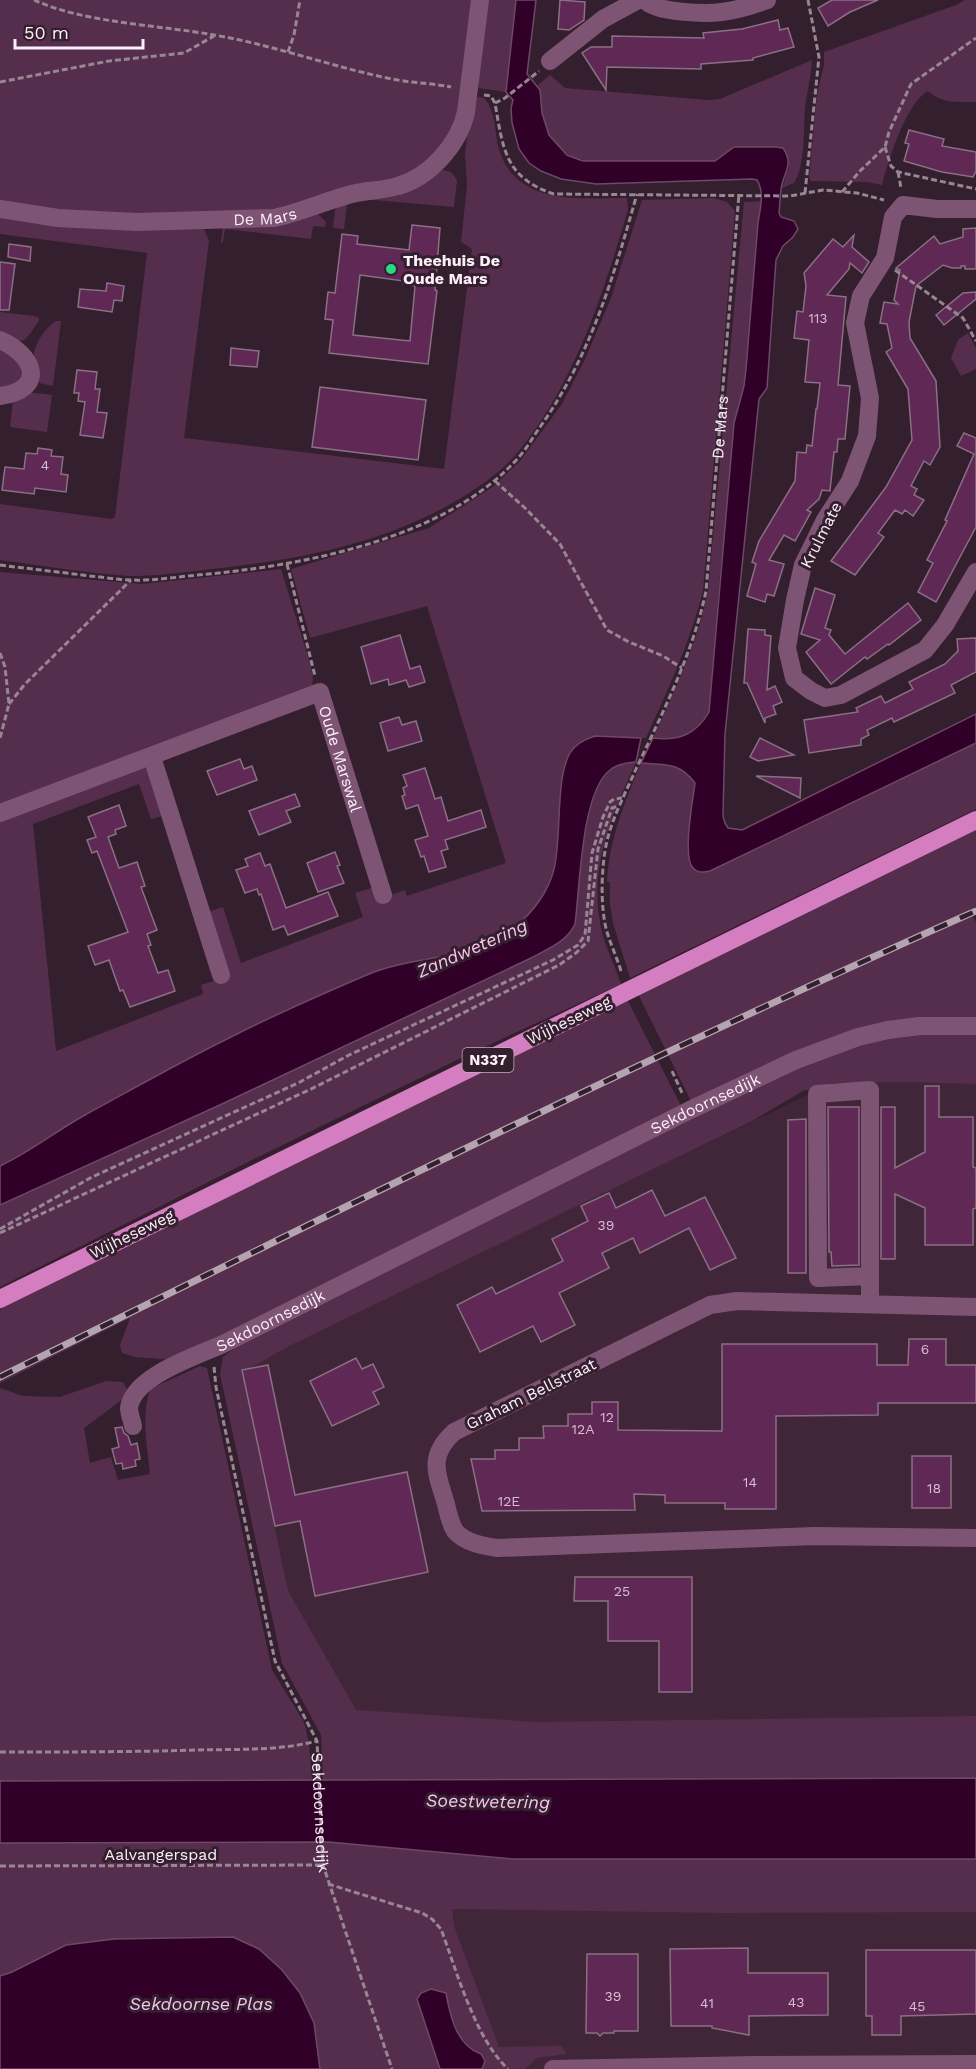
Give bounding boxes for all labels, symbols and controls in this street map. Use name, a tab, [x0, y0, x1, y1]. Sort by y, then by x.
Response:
scale bar	[15, 12, 142, 50]
text: 50 m	[24, 22, 69, 43]
street label: De Mars	[233, 203, 299, 229]
place label: Theehuis De Oude Mars	[403, 251, 500, 288]
marker: Theehuis De Oude Mars	[384, 262, 398, 276]
house number: 113	[808, 310, 828, 326]
street label: De Mars	[708, 395, 732, 460]
house number: 4	[41, 457, 49, 473]
street label: Krulmate	[796, 499, 846, 571]
street label: Oude Marswal	[315, 703, 366, 814]
water label: Zandwetering	[413, 914, 530, 982]
street label: Wijheseweg	[524, 991, 615, 1049]
road number: N337	[462, 1048, 514, 1072]
street label: Sekdoornsedijk	[647, 1069, 763, 1138]
street label: Wijheseweg	[87, 1205, 178, 1263]
house number: 39	[598, 1217, 614, 1233]
street label: Sekdoornsedijk	[213, 1285, 328, 1355]
house number: 6	[921, 1341, 929, 1357]
street label: Graham Bellstraat	[463, 1354, 599, 1434]
house number: 12	[600, 1409, 614, 1425]
house number: 12A	[572, 1421, 594, 1437]
house number: 14	[743, 1474, 757, 1490]
house number: 18	[927, 1480, 941, 1496]
house number: 12E	[498, 1493, 520, 1509]
house number: 25	[614, 1583, 630, 1599]
street label: Sekdoornsedijk	[308, 1752, 334, 1874]
water label: Soestwetering	[426, 1789, 550, 1813]
street label: Aalvangerspad	[105, 1845, 217, 1864]
house number: 39	[605, 1988, 621, 2004]
water label: Sekdoornse Plas	[129, 1993, 273, 2014]
house number: 43	[788, 1994, 804, 2010]
house number: 41	[700, 1995, 714, 2011]
house number: 45	[909, 1998, 925, 2014]

